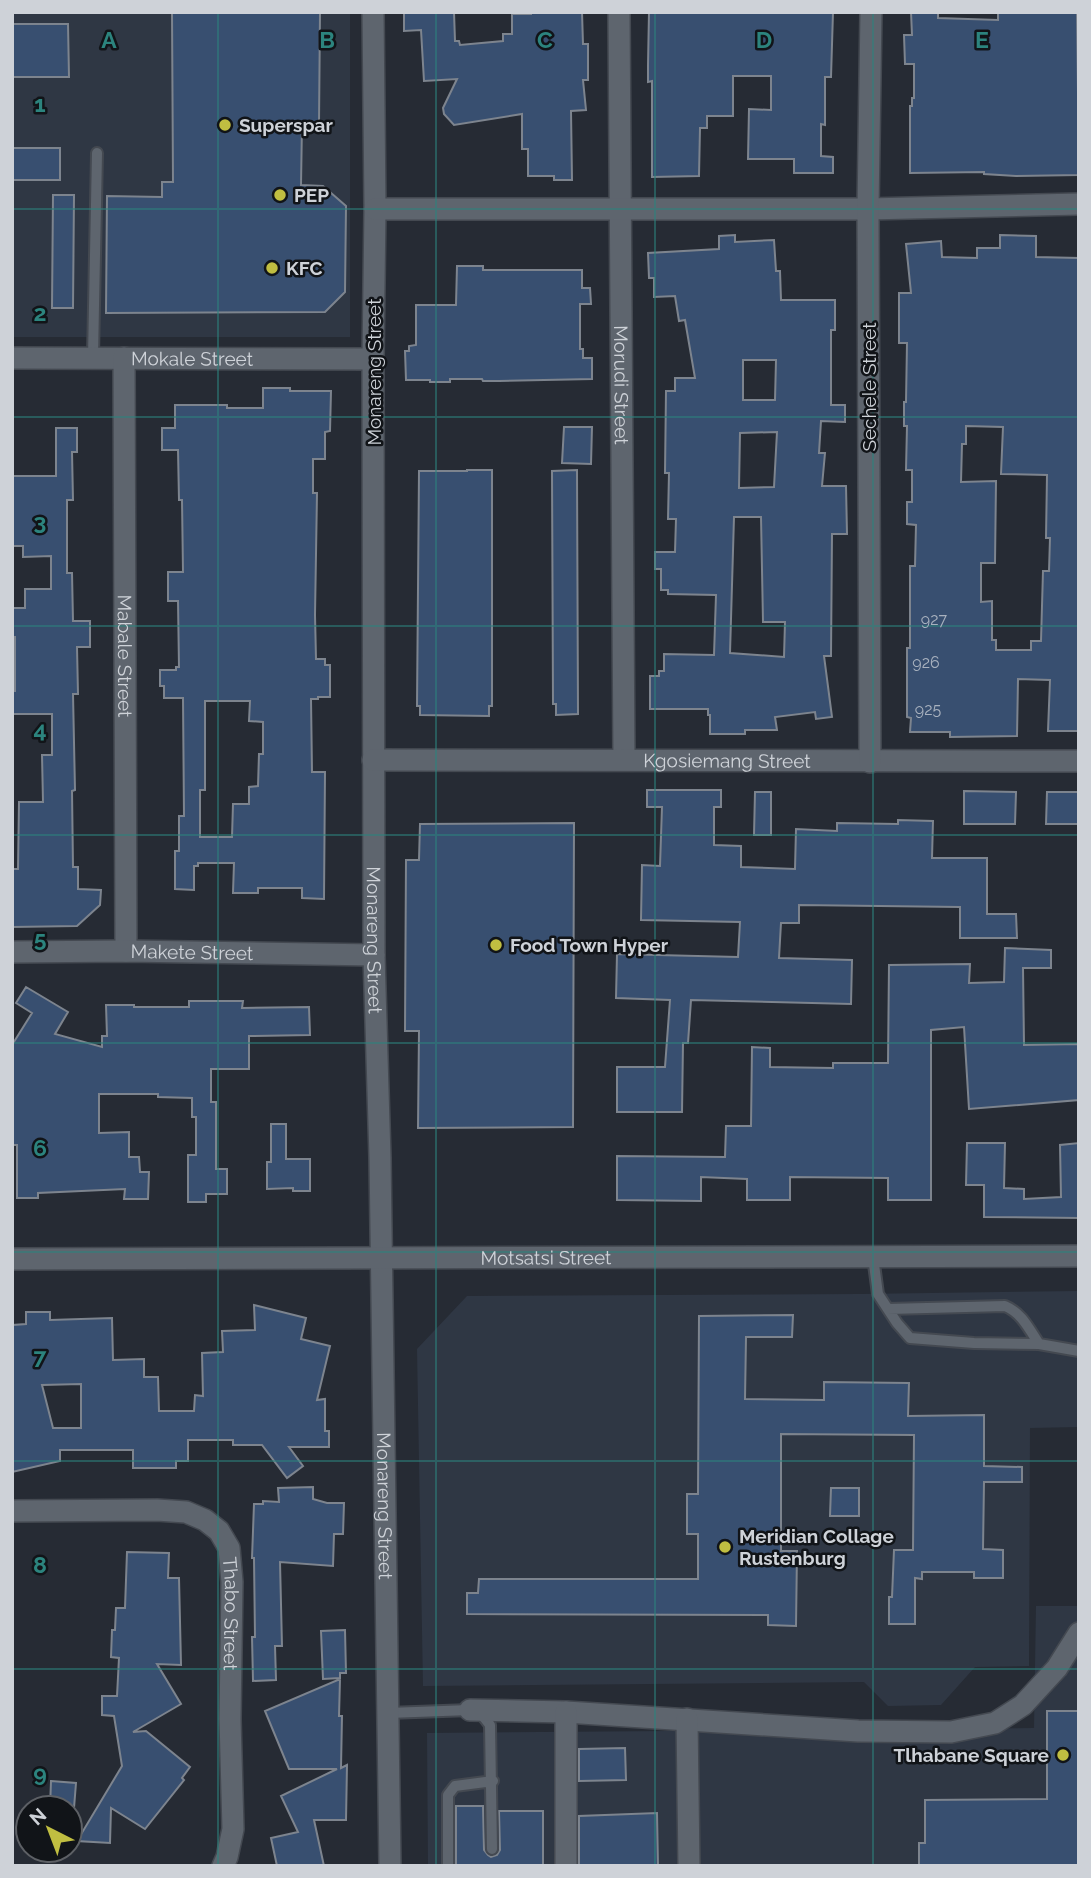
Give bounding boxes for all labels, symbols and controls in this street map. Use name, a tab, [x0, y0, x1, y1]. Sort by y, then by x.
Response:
text: A	[101, 26, 117, 53]
text: B	[319, 26, 335, 53]
text: C	[537, 26, 553, 53]
text: D	[756, 26, 772, 53]
text: E	[975, 26, 989, 53]
text: 1	[34, 90, 46, 117]
place label: Superspar	[239, 114, 333, 136]
marker: Superspar	[217, 117, 233, 133]
place label: PEP	[294, 184, 329, 206]
marker: PEP	[272, 187, 288, 203]
place label: KFC	[286, 257, 322, 279]
marker: KFC	[264, 260, 280, 276]
street label: Monareng Street	[363, 298, 385, 446]
text: 2	[34, 299, 46, 326]
street label: Sechele Street	[858, 322, 880, 452]
street label: Morudi Street	[610, 325, 633, 445]
street label: Mokale Street	[131, 347, 254, 370]
text: 3	[34, 508, 46, 535]
street label: Mabale Street	[114, 594, 136, 718]
house number: 927	[921, 610, 948, 629]
house number: 926	[912, 653, 940, 672]
house number: 925	[915, 700, 941, 719]
text: 4	[33, 716, 47, 743]
street label: Kgosiemang Street	[643, 749, 811, 772]
street label: Monareng Street	[363, 866, 387, 1015]
text: 5	[34, 925, 47, 952]
place label: Food Town Hyper	[510, 934, 669, 956]
marker: Food Town Hyper	[488, 937, 504, 953]
street label: Makete Street	[131, 940, 254, 964]
text: 6	[33, 1134, 47, 1161]
street label: Motsatsi Street	[481, 1246, 612, 1269]
text: 7	[34, 1342, 47, 1369]
street label: Monareng Street	[373, 1432, 397, 1580]
place label: Meridian Collage Rustenburg	[739, 1525, 894, 1569]
marker: Meridian Collage Rustenburg	[717, 1539, 733, 1555]
text: 8	[33, 1551, 47, 1578]
street label: Thabo Street	[219, 1556, 243, 1671]
place label: Tlhabane Square	[894, 1744, 1049, 1766]
marker: Tlhabane Square	[1055, 1747, 1071, 1763]
text: 9	[33, 1760, 47, 1787]
north arrow	[14, 1794, 84, 1864]
text: N	[25, 1803, 50, 1829]

